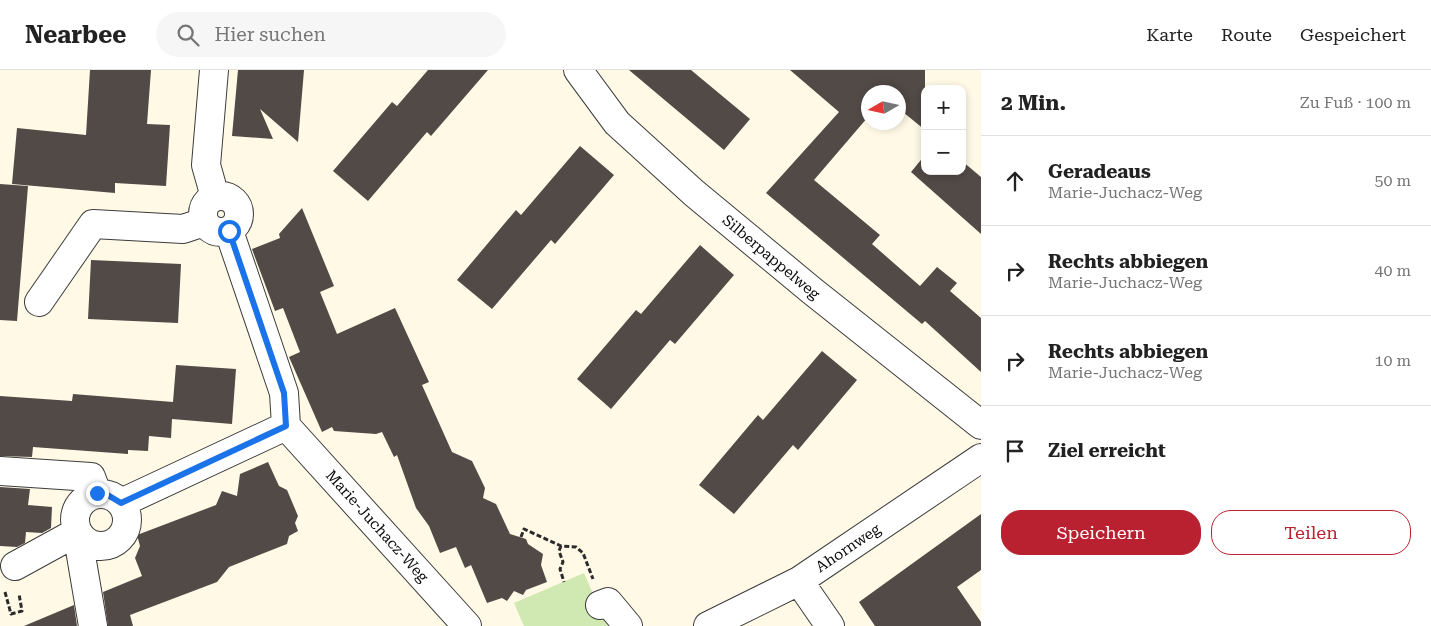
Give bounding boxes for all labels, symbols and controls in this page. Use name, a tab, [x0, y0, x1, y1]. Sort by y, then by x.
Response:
search box	[156, 12, 506, 57]
text: Nearbee	[25, 21, 126, 49]
icon: search	[174, 21, 202, 49]
text: Hier suchen	[214, 23, 326, 46]
text: Karte	[1146, 24, 1193, 45]
text: Route	[1221, 24, 1272, 45]
text: Gespeichert	[1300, 24, 1406, 45]
north arrow	[861, 85, 906, 130]
map controls	[921, 85, 966, 175]
button: +	[921, 85, 966, 130]
text: 2 Min.	[1001, 91, 1066, 115]
text: Zu Fuß · 100 m	[1300, 93, 1411, 112]
button: −	[921, 130, 966, 175]
text: Geradeaus	[1048, 160, 1151, 183]
icon: ahead	[1001, 167, 1029, 195]
text: 50 m	[1374, 171, 1411, 190]
text: Marie-Juchacz-Weg	[1048, 183, 1202, 202]
street label: Silberpappelweg	[719, 211, 824, 303]
route start	[218, 220, 241, 243]
text: Rechts abbiegen	[1048, 250, 1208, 273]
icon: right	[1001, 257, 1029, 285]
text: 40 m	[1374, 261, 1411, 280]
text: Marie-Juchacz-Weg	[1048, 273, 1202, 292]
text: Rechts abbiegen	[1048, 340, 1208, 363]
icon: right	[1001, 347, 1029, 375]
text: 10 m	[1374, 351, 1411, 370]
text: Marie-Juchacz-Weg	[1048, 363, 1202, 382]
icon: arrive	[1001, 437, 1029, 465]
text: Ziel erreicht	[1048, 439, 1166, 462]
street label: Marie-Juchacz-Weg	[322, 466, 432, 586]
route end	[86, 482, 109, 505]
button: Speichern	[1001, 510, 1201, 555]
button: Teilen	[1211, 510, 1411, 555]
street label: Ahornweg	[812, 520, 884, 576]

